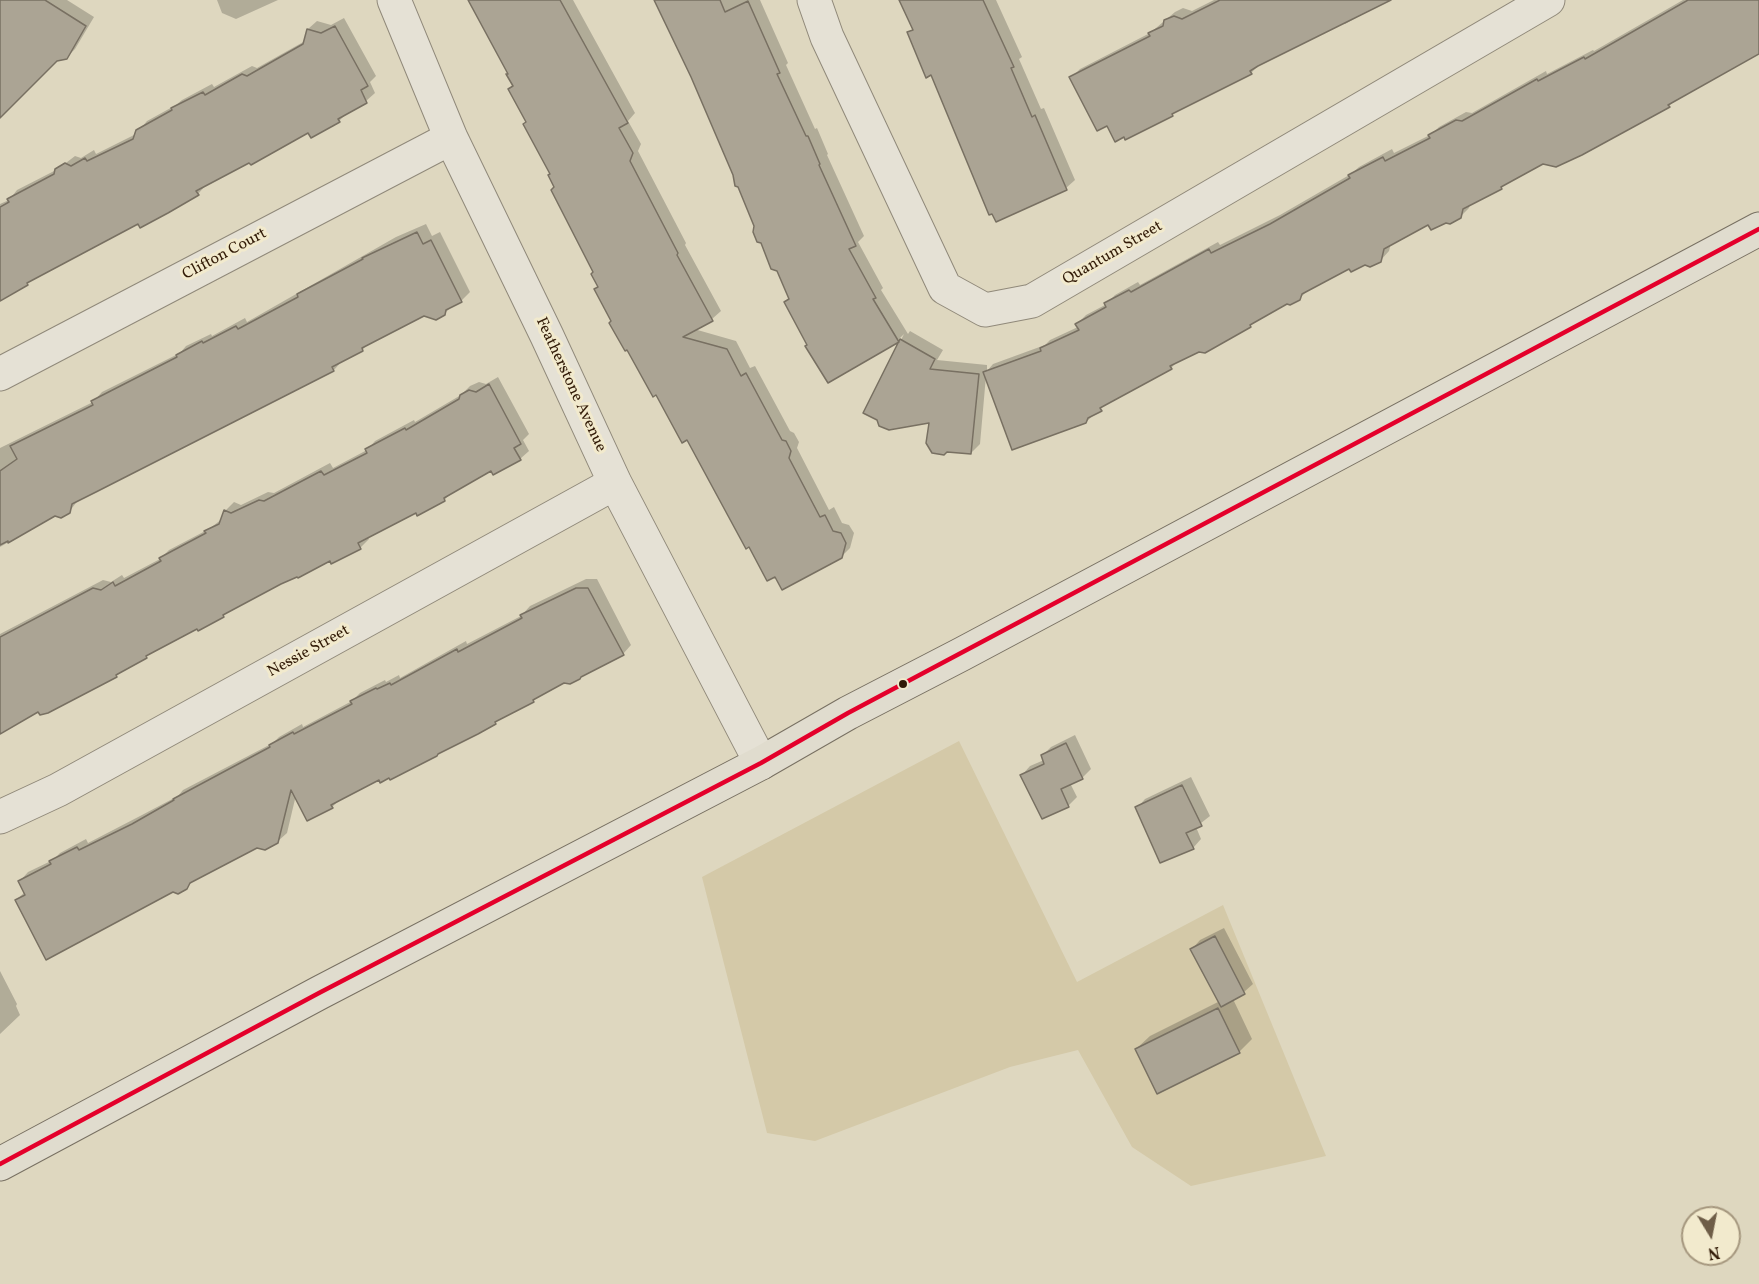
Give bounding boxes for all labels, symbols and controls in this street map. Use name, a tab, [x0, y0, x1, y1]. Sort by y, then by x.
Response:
street label: Quantum Street	[1060, 218, 1166, 290]
street label: Clifton Court	[180, 225, 270, 285]
street label: Featherstone Avenue	[530, 315, 610, 455]
street label: Nessie Street	[265, 622, 353, 682]
unlabelled marker	[897, 678, 909, 690]
north arrow	[1681, 1206, 1741, 1266]
text: N	[1706, 1240, 1721, 1264]

